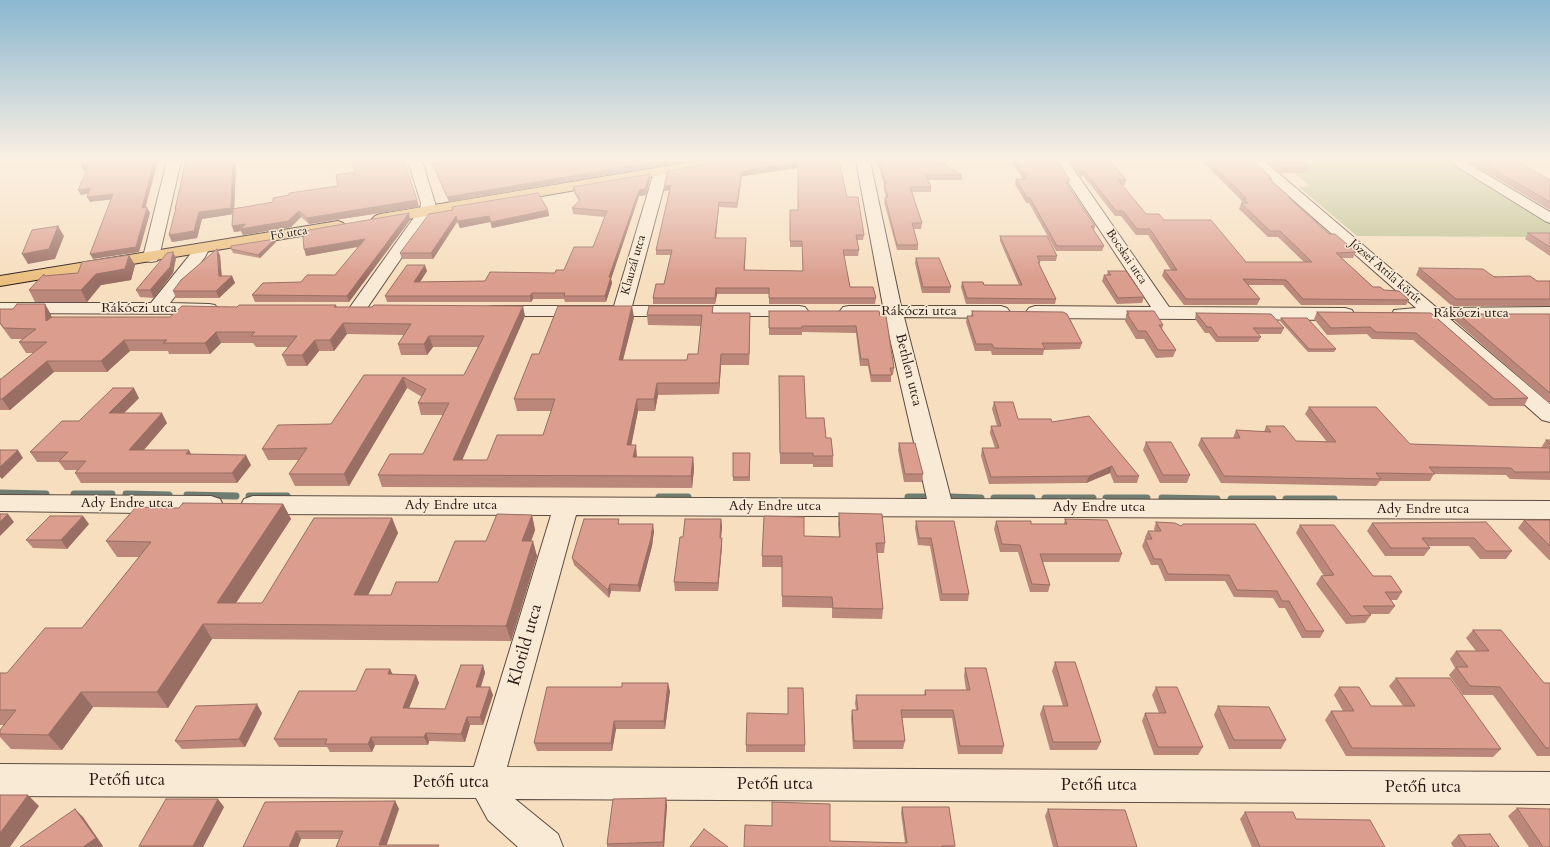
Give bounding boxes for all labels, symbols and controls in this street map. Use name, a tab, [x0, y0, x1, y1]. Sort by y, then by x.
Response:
street label: Fő utca	[269, 224, 309, 244]
street label: Bocskai utca	[1102, 227, 1150, 287]
street label: Klauzál utca	[619, 233, 649, 297]
street label: József Attila körút	[1346, 237, 1424, 307]
street label: Rákóczi utca	[101, 301, 177, 317]
street label: Rákóczi utca	[881, 304, 957, 320]
street label: Rákóczi utca	[1433, 306, 1509, 322]
street label: Bethlen utca	[891, 332, 925, 408]
street label: Ady Endre utca	[81, 496, 173, 512]
street label: Ady Endre utca	[405, 498, 497, 514]
street label: Ady Endre utca	[729, 499, 821, 515]
street label: Ady Endre utca	[1053, 500, 1145, 516]
street label: Ady Endre utca	[1377, 502, 1469, 518]
street label: Klotild utca	[505, 602, 547, 688]
street label: Petőfi utca	[89, 771, 165, 791]
street label: Petőfi utca	[413, 773, 489, 793]
street label: Petőfi utca	[737, 775, 813, 795]
street label: Petőfi utca	[1061, 776, 1137, 796]
street label: Petőfi utca	[1385, 778, 1461, 798]

